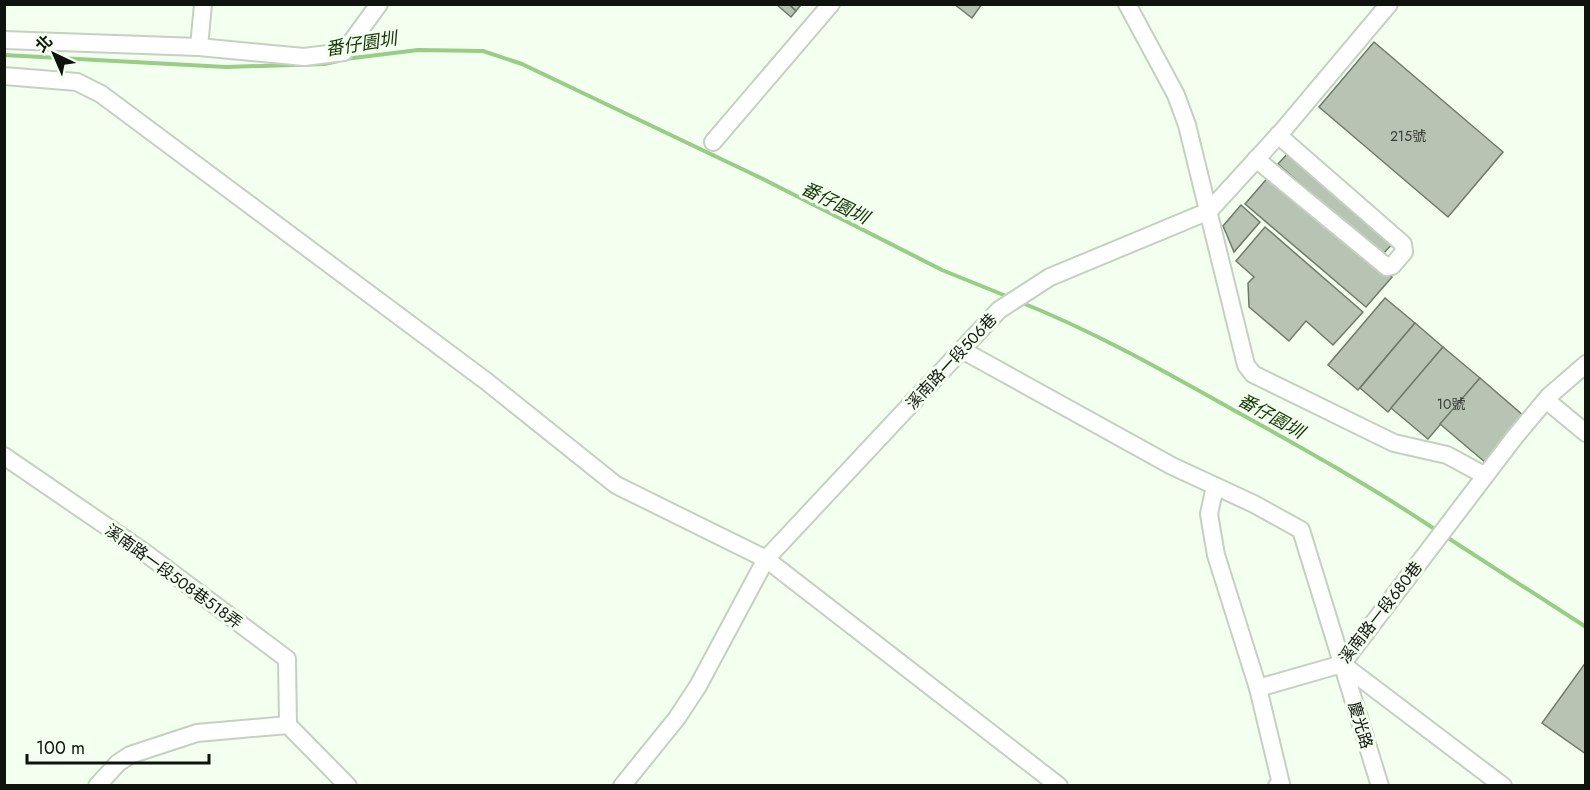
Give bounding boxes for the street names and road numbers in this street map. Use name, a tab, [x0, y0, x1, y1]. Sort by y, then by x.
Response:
street label: 溪南路一段506巷	[901, 308, 1002, 414]
street label: 溪南路一段508巷518弄	[100, 519, 247, 634]
street label: 溪南路一段680巷	[1333, 557, 1427, 668]
street label: 慶光路	[1343, 699, 1379, 751]

